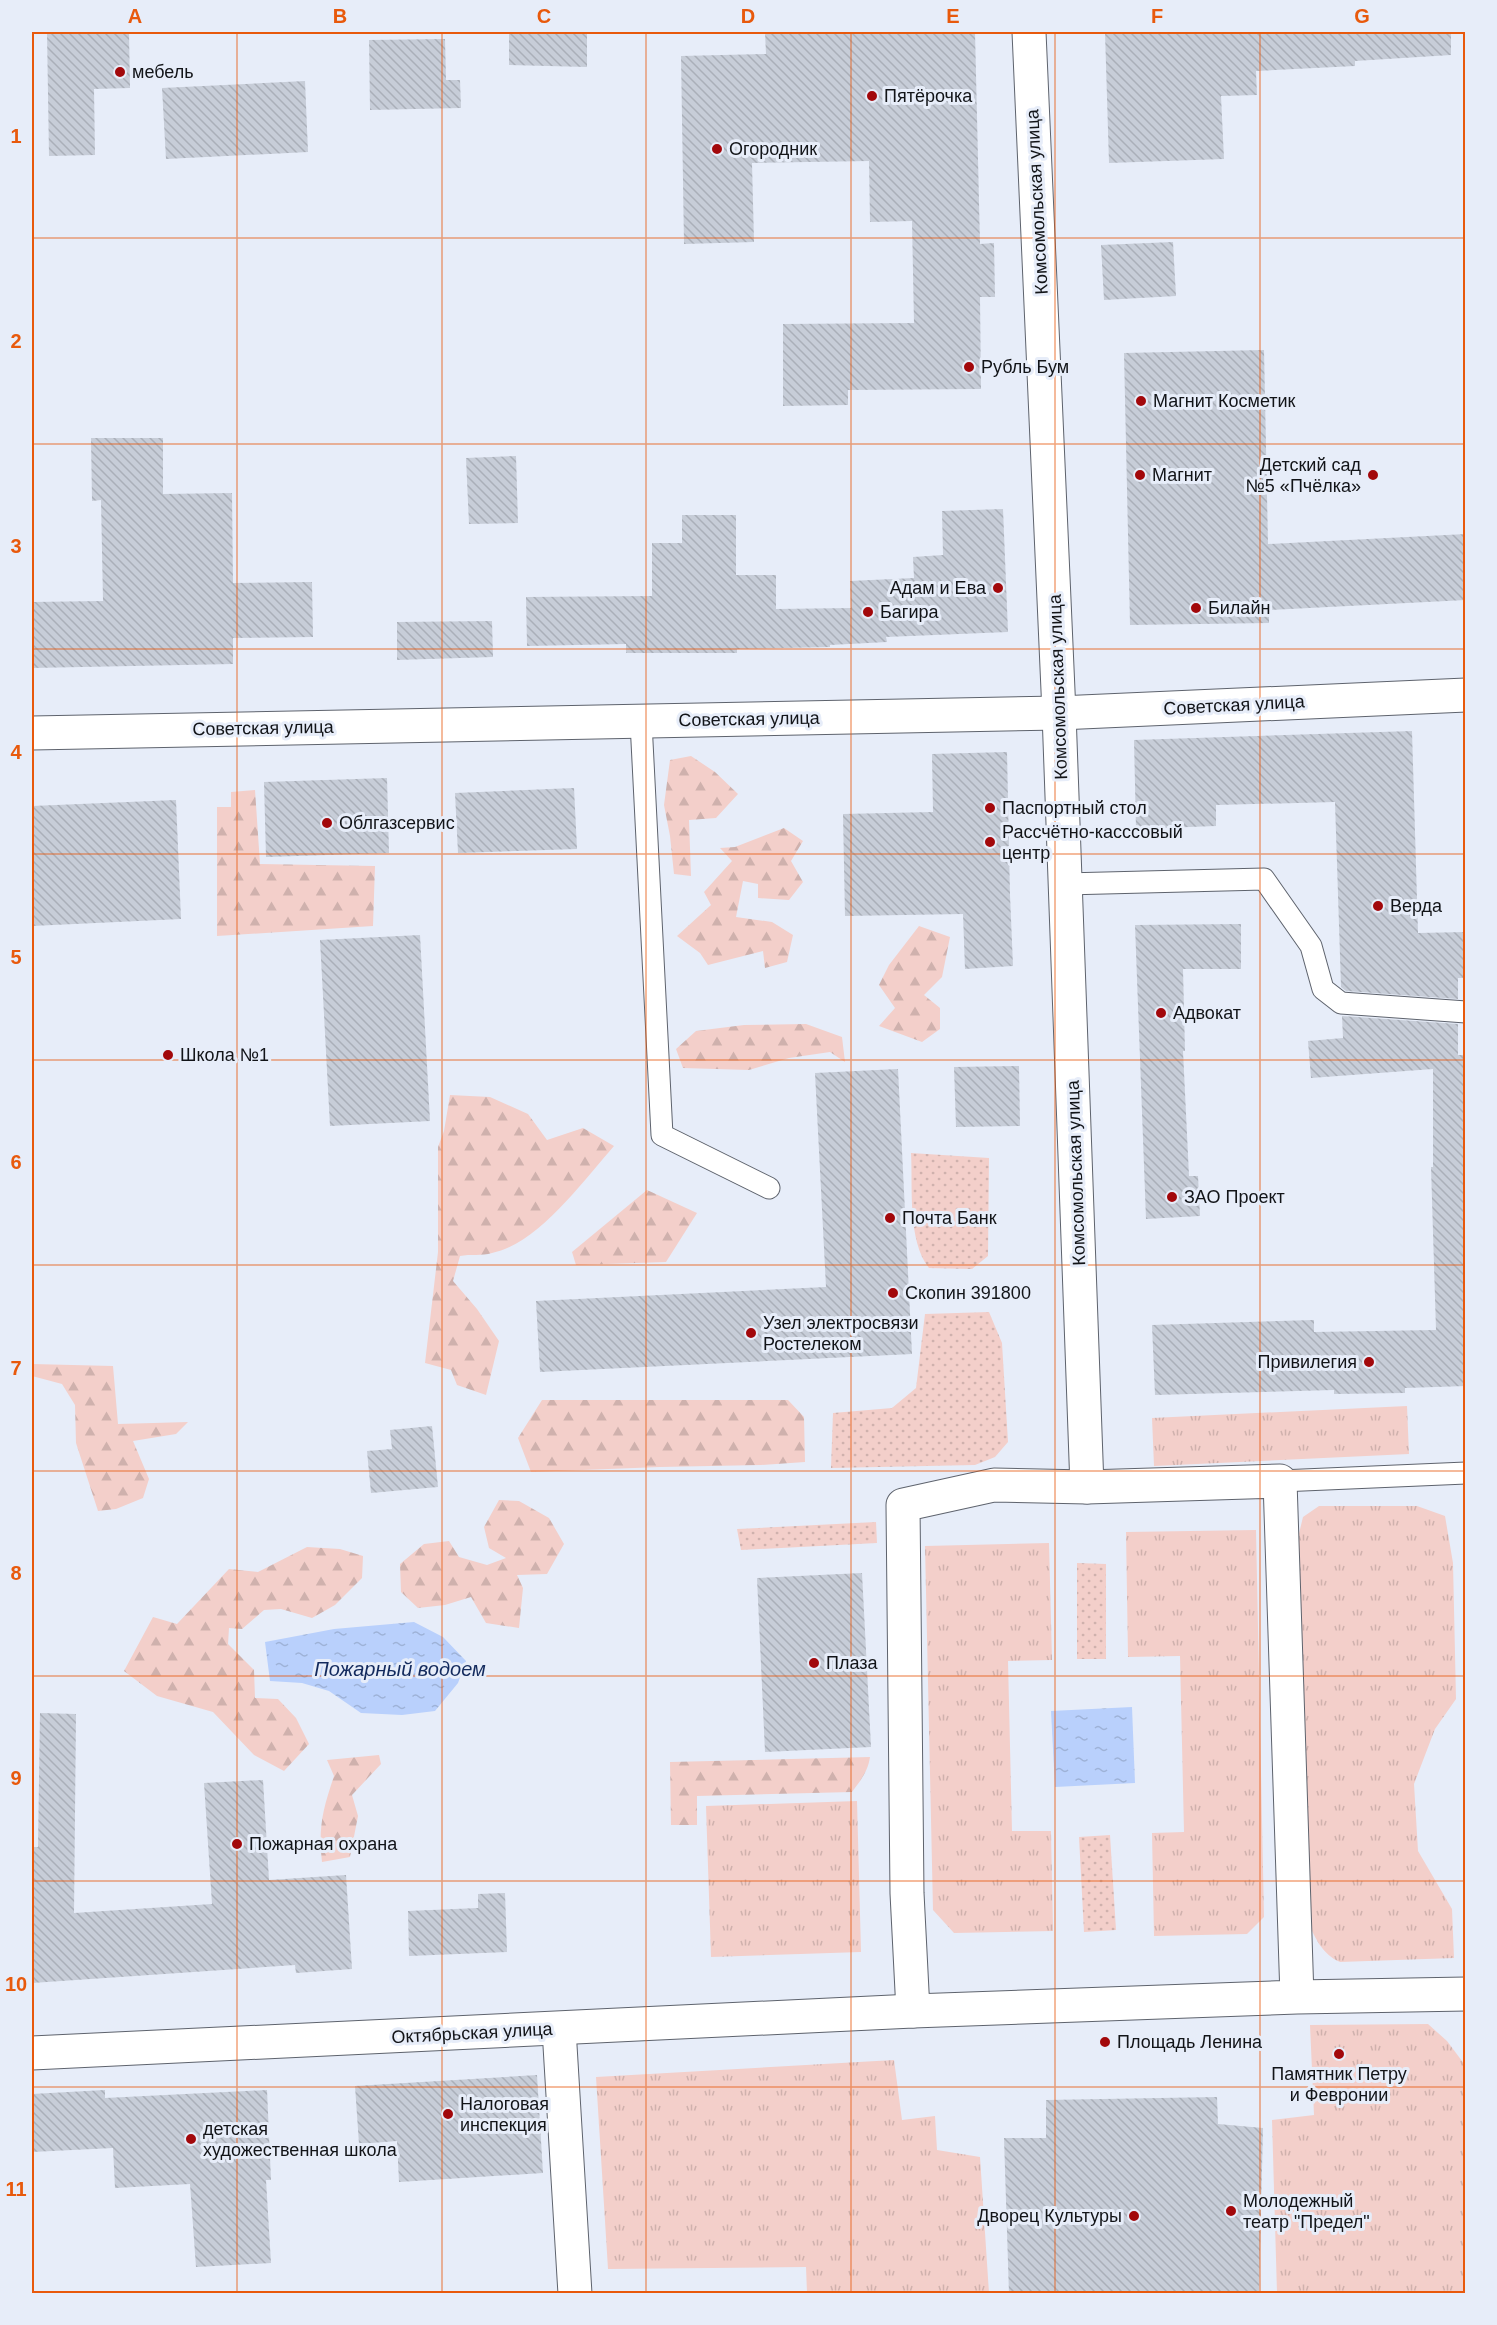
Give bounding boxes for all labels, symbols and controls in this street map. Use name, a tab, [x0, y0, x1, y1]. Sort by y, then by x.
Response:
text: A	[128, 5, 142, 27]
text: B	[333, 5, 347, 27]
text: C	[537, 5, 551, 27]
text: D	[741, 5, 755, 27]
text: E	[946, 5, 960, 27]
text: F	[1151, 5, 1163, 27]
text: G	[1354, 5, 1370, 27]
place label: мебель	[132, 62, 194, 82]
marker: мебель	[113, 65, 127, 79]
place label: Пятёрочка	[884, 86, 973, 106]
marker: Пятёрочка	[865, 89, 879, 103]
street label: Комсомольская улица	[1022, 108, 1052, 295]
text: 1	[10, 125, 22, 147]
place label: Огородник	[729, 139, 817, 159]
marker: Огородник	[710, 142, 724, 156]
text: 2	[10, 330, 22, 352]
place label: Рубль Бум	[981, 357, 1069, 377]
marker: Рубль Бум	[962, 360, 976, 374]
place label: Магнит Косметик	[1153, 391, 1296, 411]
marker: Магнит Косметик	[1134, 394, 1148, 408]
place label: Детский сад №5 «Пчёлка»	[1246, 455, 1361, 496]
place label: Магнит	[1152, 465, 1212, 485]
marker: Магнит	[1133, 468, 1147, 482]
marker: Детский сад №5 «Пчёлка»	[1366, 468, 1380, 482]
text: 3	[10, 535, 22, 557]
place label: Адам и Ева	[890, 578, 987, 598]
marker: Адам и Ева	[991, 581, 1005, 595]
street label: Комсомольская улица	[1045, 593, 1071, 780]
place label: Билайн	[1208, 598, 1270, 618]
marker: Билайн	[1189, 601, 1203, 615]
place label: Багира	[880, 602, 939, 622]
marker: Багира	[861, 605, 875, 619]
street label: Советская улица	[1163, 691, 1306, 719]
street label: Советская улица	[678, 708, 821, 730]
street label: Советская улица	[192, 717, 335, 739]
text: 4	[10, 741, 22, 763]
place label: Паспортный стол	[1002, 798, 1147, 818]
marker: Паспортный стол	[983, 801, 997, 815]
place label: Облгазсервис	[339, 813, 455, 833]
marker: Облгазсервис	[320, 816, 334, 830]
place label: Рассчётно-касссовый центр	[1002, 822, 1183, 863]
marker: Рассчётно-касссовый центр	[983, 835, 997, 849]
place label: Верда	[1390, 896, 1443, 916]
marker: Верда	[1371, 899, 1385, 913]
text: 5	[10, 946, 22, 968]
place label: Адвокат	[1173, 1003, 1241, 1023]
marker: Адвокат	[1154, 1006, 1168, 1020]
place label: Школа №1	[180, 1045, 269, 1065]
marker: Школа №1	[161, 1048, 175, 1062]
street label: Комсомольская улица	[1063, 1079, 1089, 1266]
text: 6	[10, 1151, 22, 1173]
place label: ЗАО Проект	[1184, 1187, 1285, 1207]
marker: ЗАО Проект	[1165, 1190, 1179, 1204]
place label: Почта Банк	[902, 1208, 997, 1228]
marker: Почта Банк	[883, 1211, 897, 1225]
place label: Скопин 391800	[905, 1283, 1031, 1303]
marker: Скопин 391800	[886, 1286, 900, 1300]
place label: Узел электросвязи Ростелеком	[763, 1313, 918, 1354]
marker: Узел электросвязи Ростелеком	[744, 1326, 758, 1340]
place label: Привилегия	[1257, 1352, 1357, 1372]
marker: Привилегия	[1362, 1355, 1376, 1369]
text: 7	[10, 1357, 22, 1379]
text: 8	[10, 1562, 22, 1584]
place label: Плаза	[826, 1653, 879, 1673]
marker: Плаза	[807, 1656, 821, 1670]
water label: Пожарный водоем	[314, 1658, 486, 1680]
text: 9	[10, 1767, 22, 1789]
place label: Пожарная охрана	[249, 1834, 398, 1854]
marker: Пожарная охрана	[230, 1837, 244, 1851]
text: 10	[5, 1973, 27, 1995]
street label: Октябрьская улица	[391, 2019, 554, 2047]
place label: Площадь Ленина	[1117, 2032, 1263, 2052]
marker: Площадь Ленина	[1098, 2035, 1112, 2049]
marker: Памятник Петру и Февронии	[1332, 2047, 1346, 2061]
place label: Памятник Петру и Февронии	[1271, 2064, 1407, 2105]
place label: Налоговая инспекция	[460, 2094, 549, 2135]
marker: Налоговая инспекция	[441, 2107, 455, 2121]
place label: детская художественная школа	[203, 2119, 398, 2160]
marker: детская художественная школа	[184, 2132, 198, 2146]
text: 11	[5, 2178, 27, 2200]
place label: Молодежный театр "Предел"	[1243, 2191, 1370, 2232]
marker: Молодежный театр "Предел"	[1224, 2204, 1238, 2218]
place label: Дворец Культуры	[977, 2206, 1122, 2226]
marker: Дворец Культуры	[1127, 2209, 1141, 2223]

